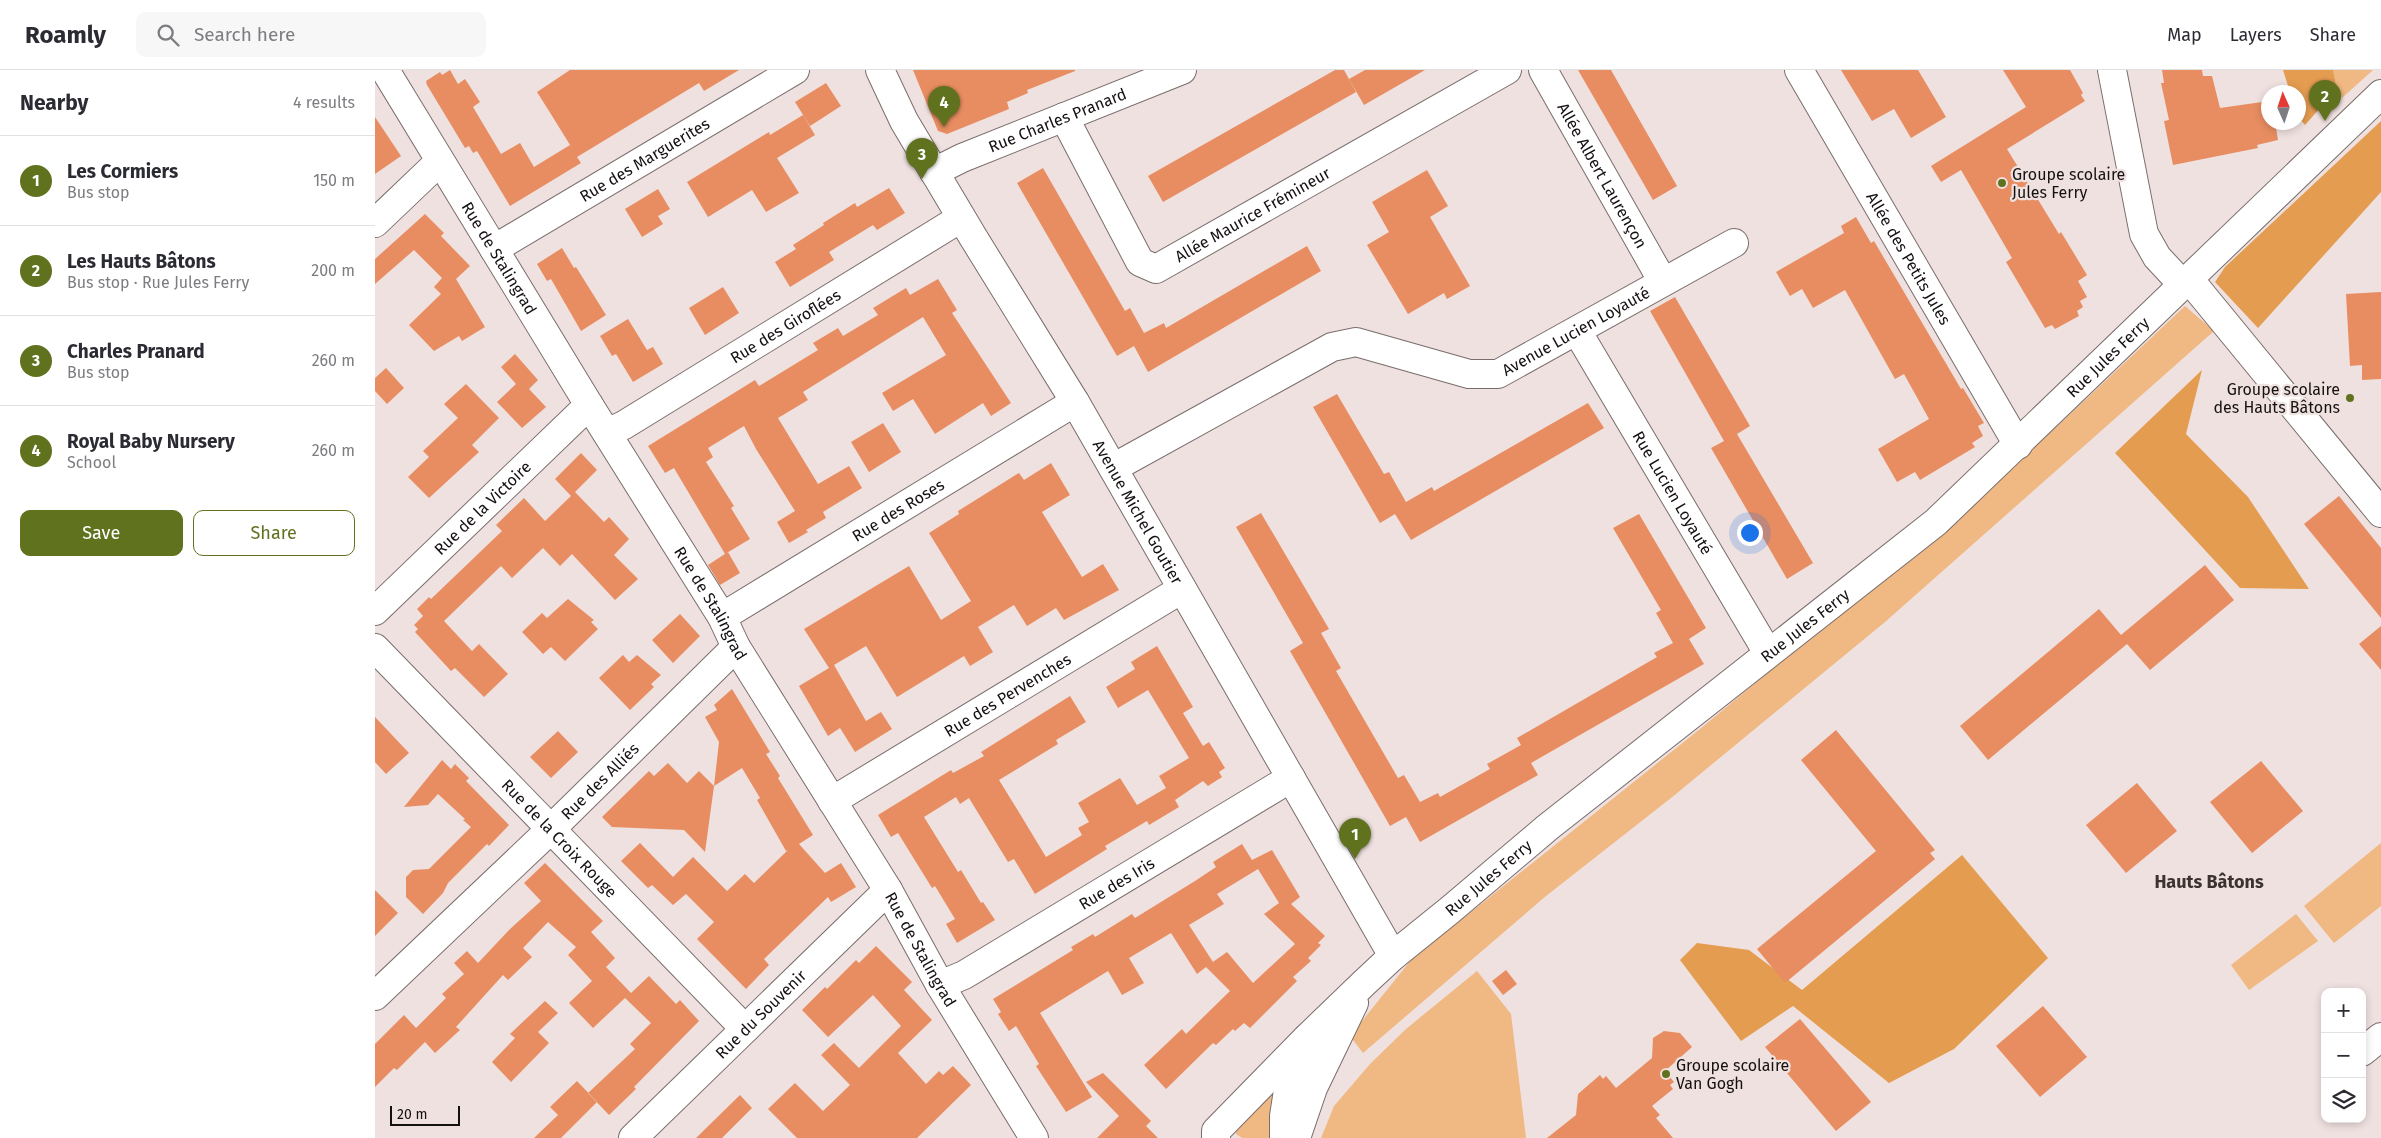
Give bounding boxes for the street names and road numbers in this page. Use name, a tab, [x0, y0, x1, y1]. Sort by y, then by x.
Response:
street label: Rue Charles Pranard	[986, 84, 1129, 156]
street label: Allée Albert Laurençon	[1553, 99, 1651, 252]
street label: Rue des Marguerites	[576, 114, 713, 206]
street label: Allée Maurice Frémineur	[1172, 163, 1334, 266]
street label: Allée des Petits Jules	[1862, 189, 1955, 328]
street label: Rue de Stalingrad	[458, 198, 540, 318]
street label: Avenue Lucien Loyauté	[1499, 283, 1653, 380]
street label: Rue des Giroflées	[727, 285, 844, 367]
street label: Rue Jules Ferry	[2063, 313, 2153, 401]
street label: Rue Lucien Loyauté	[1629, 428, 1716, 558]
street label: Avenue Michel Goutier	[1089, 437, 1187, 588]
street label: Rue de la Victoire	[430, 457, 535, 559]
street label: Rue des Roses	[849, 475, 948, 546]
street label: Rue de Stalingrad	[670, 543, 751, 664]
street label: Rue Jules Ferry	[1757, 585, 1853, 666]
street label: Rue des Pervenches	[941, 650, 1075, 741]
street label: Rue des Alliés	[557, 739, 643, 824]
street label: Rue de la Croix Rouge	[498, 775, 621, 902]
street label: Rue Jules Ferry	[1441, 836, 1536, 920]
street label: Rue des Iris	[1075, 854, 1158, 914]
street label: Rue de Stalingrad	[881, 889, 960, 1010]
street label: Rue du Souvenir	[712, 965, 811, 1063]

